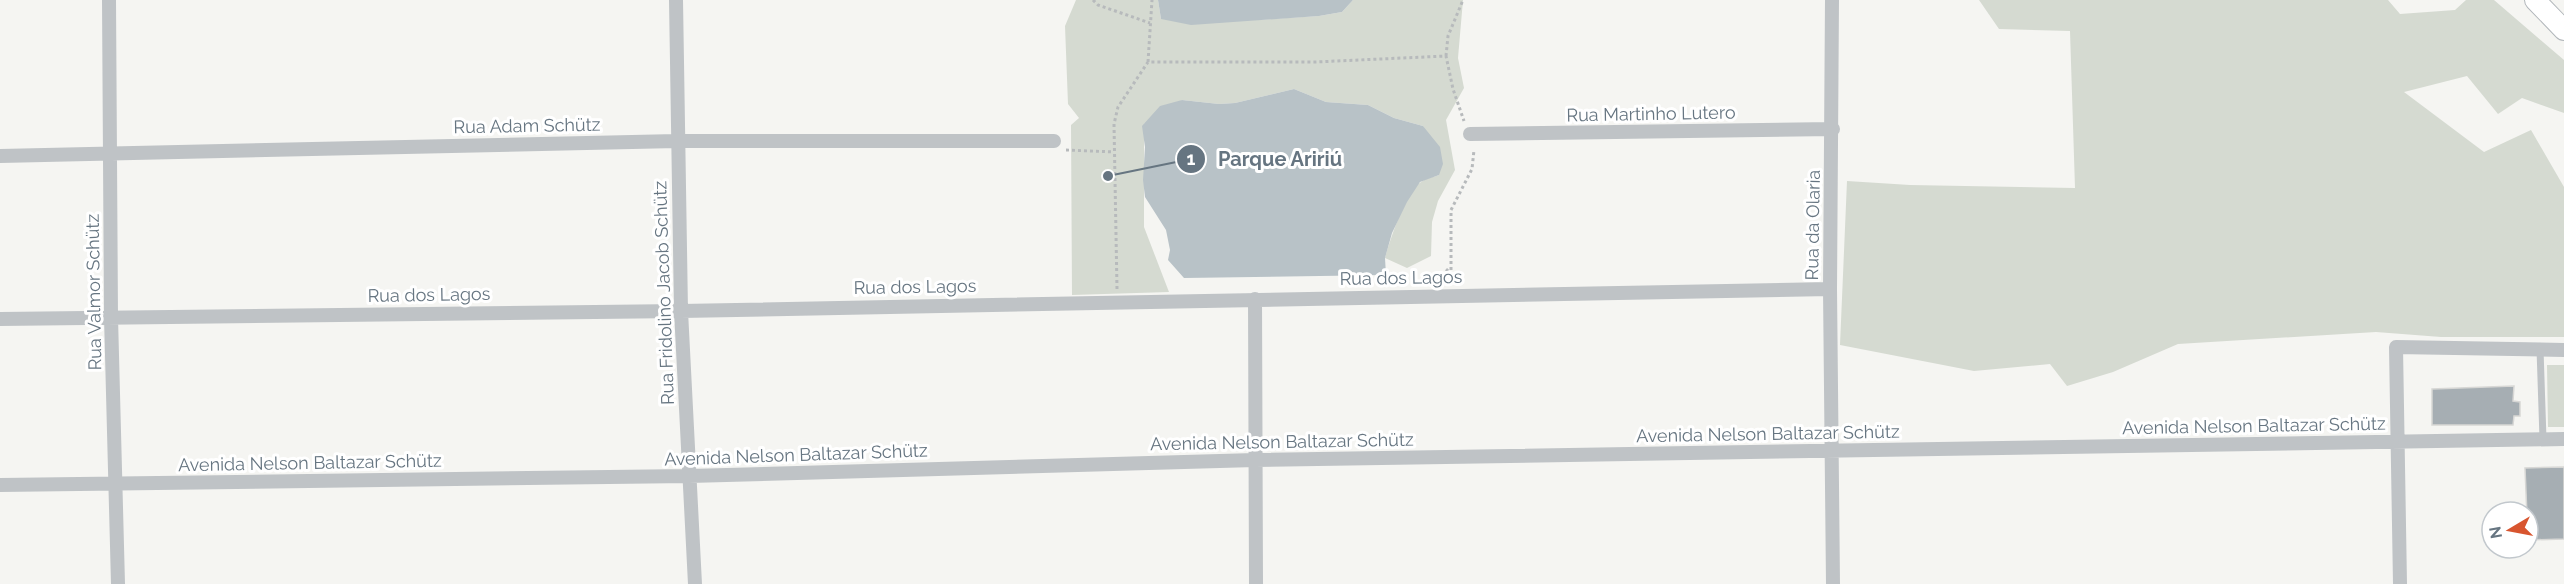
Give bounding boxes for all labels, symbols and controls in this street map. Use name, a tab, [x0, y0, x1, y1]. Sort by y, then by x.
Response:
street label: Rua Martinho Lutero	[1566, 102, 1736, 125]
street label: Rua Adam Schütz	[453, 114, 601, 137]
callout: Parque Aririú	[1176, 140, 1354, 178]
text: Parque Aririú	[1218, 147, 1342, 171]
text: 1	[1187, 148, 1196, 169]
street label: Rua da Olaria	[1801, 170, 1824, 280]
street label: Rua Fridolino Jacob Schütz	[649, 180, 678, 405]
street label: Rua Valmor Schütz	[82, 213, 105, 371]
street label: Rua dos Lagos	[1339, 266, 1463, 289]
street label: Rua dos Lagos	[853, 275, 977, 298]
street label: Rua dos Lagos	[367, 283, 491, 306]
street label: Avenida Nelson Baltazar Schütz	[2122, 413, 2386, 438]
street label: Avenida Nelson Baltazar Schütz	[1636, 421, 1900, 446]
street label: Avenida Nelson Baltazar Schütz	[1150, 429, 1414, 454]
street label: Avenida Nelson Baltazar Schütz	[664, 439, 928, 470]
street label: Avenida Nelson Baltazar Schütz	[178, 450, 442, 475]
north arrow	[2480, 500, 2540, 560]
text: N	[2485, 525, 2506, 540]

